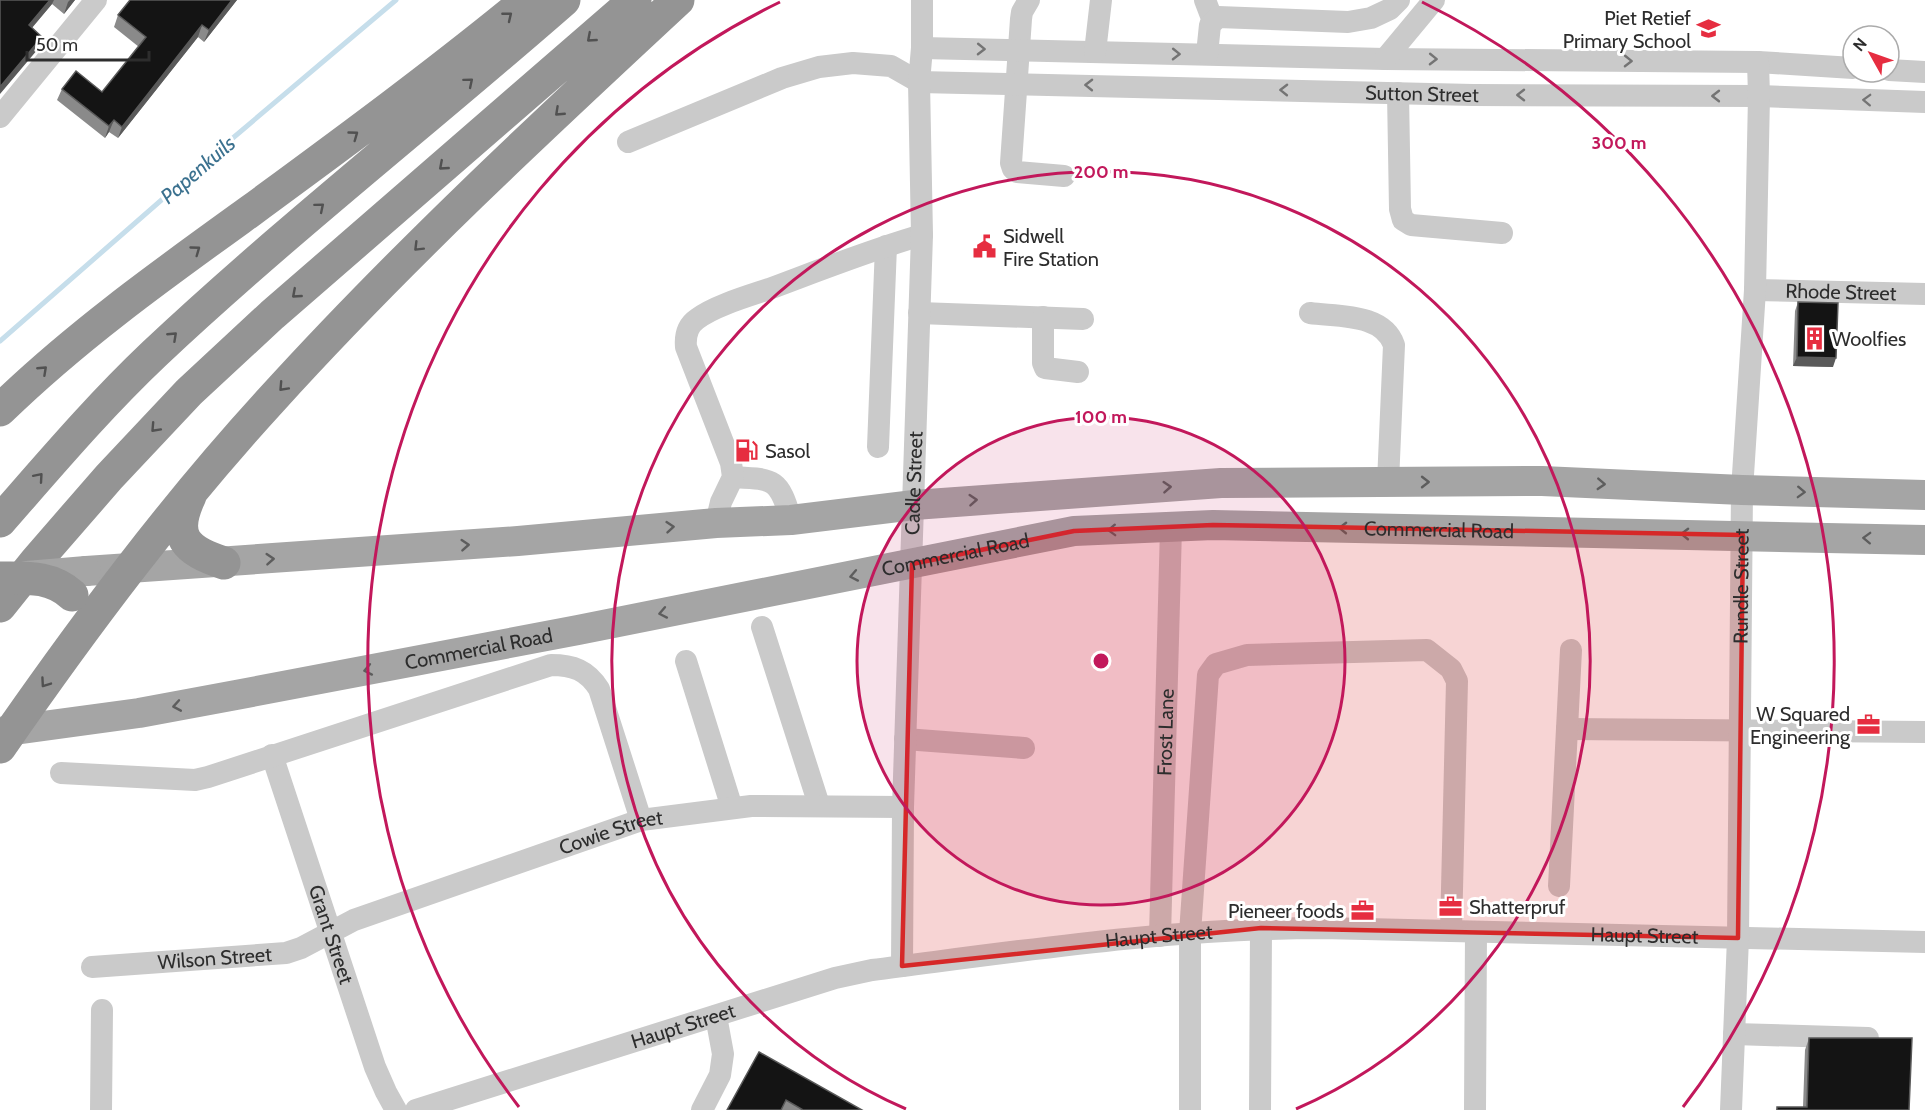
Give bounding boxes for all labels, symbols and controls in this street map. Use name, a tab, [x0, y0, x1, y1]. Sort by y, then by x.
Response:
place label: Piet Retief Primary School	[1563, 6, 1691, 53]
one-way arrow	[501, 12, 512, 23]
school or university icon: Piet Retief Primary School	[1696, 16, 1722, 42]
scale bar	[27, 24, 148, 62]
north arrow	[1841, 24, 1901, 84]
one-way arrow	[587, 31, 598, 42]
text: 50 m	[36, 34, 78, 56]
text: N	[1849, 34, 1871, 55]
one-way arrow	[976, 43, 985, 55]
one-way arrow	[1171, 48, 1180, 60]
one-way arrow	[1429, 53, 1438, 65]
one-way arrow	[1624, 55, 1633, 67]
one-way arrow	[462, 78, 473, 89]
one-way arrow	[1084, 79, 1093, 92]
street label: Sutton Street	[1365, 80, 1479, 107]
one-way arrow	[1279, 84, 1288, 96]
one-way arrow	[1516, 89, 1525, 101]
one-way arrow	[1711, 90, 1720, 102]
one-way arrow	[1862, 94, 1871, 107]
one-way arrow	[555, 105, 565, 116]
water label: Papenkuils	[155, 130, 240, 209]
one-way arrow	[347, 131, 358, 142]
text: 300 m	[1592, 132, 1646, 154]
one-way arrow	[440, 159, 450, 170]
text: 200 m	[1074, 161, 1128, 183]
one-way arrow	[313, 204, 324, 215]
place label: Sidwell Fire Station	[1003, 224, 1099, 271]
public building icon: Sidwell Fire Station	[972, 234, 998, 260]
one-way arrow	[415, 240, 425, 251]
one-way arrow	[190, 246, 201, 257]
street label: Rhode Street	[1785, 279, 1897, 305]
one-way arrow	[292, 287, 303, 298]
building icon: Woolfies	[1801, 326, 1827, 352]
place label: Woolfies	[1832, 327, 1906, 351]
one-way arrow	[167, 332, 177, 343]
one-way arrow	[36, 366, 47, 377]
one-way arrow	[279, 380, 290, 391]
text: 100 m	[1075, 406, 1127, 428]
one-way arrow	[151, 421, 162, 432]
street label: Cadle Street	[900, 431, 927, 535]
fuel station icon: Sasol	[734, 438, 760, 464]
place label: Sasol	[765, 439, 811, 463]
one-way arrow	[31, 473, 42, 484]
one-way arrow	[1420, 476, 1429, 488]
one-way arrow	[1596, 477, 1605, 490]
one-way arrow	[1163, 481, 1172, 494]
one-way arrow	[1796, 485, 1805, 498]
one-way arrow	[968, 494, 977, 507]
street label: Commercial Road	[1364, 516, 1514, 543]
one-way arrow	[665, 521, 674, 534]
one-way arrow	[1338, 521, 1347, 534]
one-way arrow	[1108, 524, 1117, 536]
street label: Commercial Road	[880, 528, 1031, 581]
one-way arrow	[1680, 528, 1689, 540]
street label: Rundle Street	[1729, 528, 1754, 644]
one-way arrow	[1862, 532, 1871, 545]
one-way arrow	[460, 539, 469, 552]
one-way arrow	[266, 553, 275, 566]
one-way arrow	[849, 569, 859, 582]
one-way arrow	[658, 606, 668, 619]
street label: Commercial Road	[403, 623, 555, 675]
centre of rings	[1091, 651, 1111, 671]
one-way arrow	[364, 663, 374, 676]
one-way arrow	[41, 676, 52, 687]
street label: Frost Lane	[1152, 688, 1179, 776]
one-way arrow	[172, 699, 182, 712]
place label: W Squared Engineering	[1750, 702, 1851, 749]
office icon: W Squared Engineering	[1855, 712, 1881, 738]
street label: Cowie Street	[556, 805, 664, 860]
street label: Grant Street	[304, 882, 359, 987]
office icon: Shatterpruf	[1438, 894, 1464, 920]
place label: Shatterpruf	[1469, 895, 1566, 919]
office icon: Pieneer foods	[1349, 898, 1375, 924]
place label: Pieneer foods	[1228, 899, 1344, 923]
street label: Haupt Street	[1104, 920, 1214, 953]
street label: Haupt Street	[1590, 922, 1699, 949]
street label: Wilson Street	[157, 942, 273, 974]
street label: Haupt Street	[628, 998, 738, 1053]

